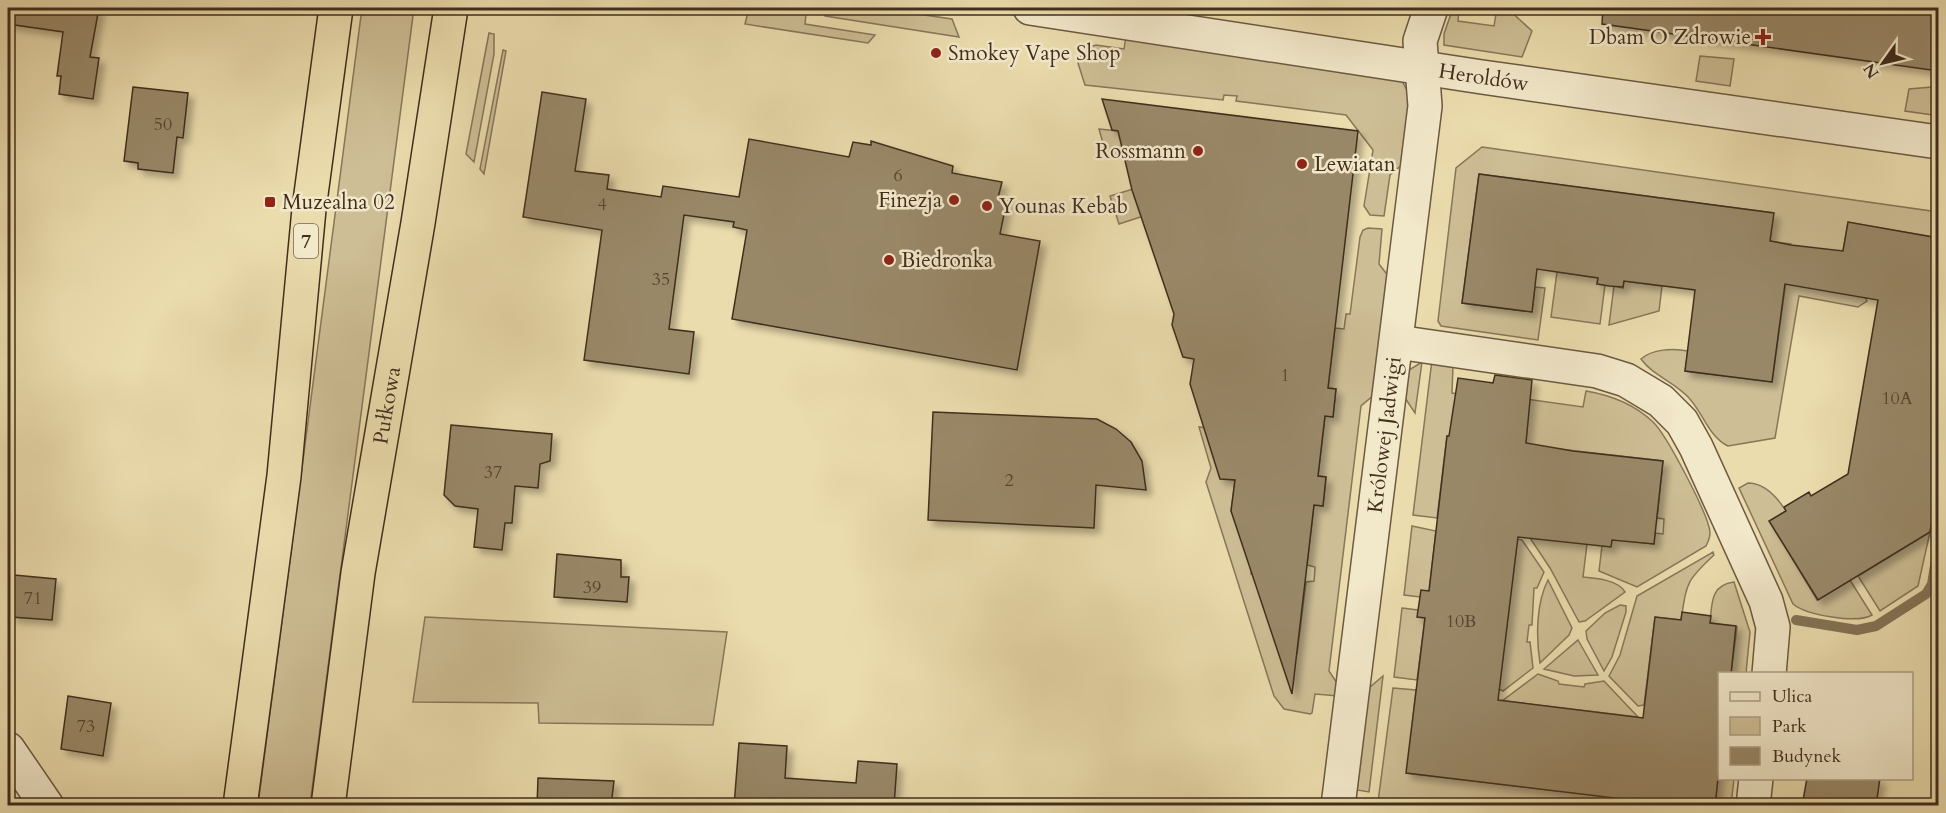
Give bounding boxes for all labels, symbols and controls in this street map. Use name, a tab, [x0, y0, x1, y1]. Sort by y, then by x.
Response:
place label: Dbam O Zdrowie	[1589, 23, 1751, 52]
marker: Dbam O Zdrowie	[1756, 30, 1770, 44]
north arrow	[1853, 33, 1913, 93]
place label: Smokey Vape Shop	[948, 39, 1121, 68]
marker: Smokey Vape Shop	[929, 46, 943, 60]
street label: Heroldów	[1437, 57, 1531, 99]
text: N	[1858, 59, 1884, 83]
house number: 50	[154, 112, 172, 137]
place label: Rossmann	[1095, 137, 1186, 166]
marker: Rossmann	[1191, 144, 1205, 158]
place label: Lewiatan	[1314, 150, 1396, 179]
marker: Lewiatan	[1295, 157, 1309, 171]
house number: 6	[893, 163, 903, 188]
place label: Finezja	[878, 186, 942, 215]
place label: Muzealna 02	[282, 188, 395, 217]
house number: 4	[597, 192, 607, 217]
place label: Younas Kebab	[999, 192, 1128, 221]
marker: Finezja	[947, 193, 961, 207]
marker: Muzealna 02	[263, 195, 277, 209]
marker: Younas Kebab	[980, 199, 994, 213]
road number: 7	[294, 224, 318, 258]
place label: Biedronka	[901, 246, 993, 275]
marker: Biedronka	[882, 253, 896, 267]
house number: 35	[652, 267, 670, 292]
street label: Królowej Jadwigi	[1361, 355, 1409, 515]
house number: 1	[1280, 363, 1290, 388]
street label: Pułkowa	[366, 364, 408, 447]
house number: 10A	[1881, 386, 1913, 411]
house number: 37	[484, 460, 502, 485]
house number: 2	[1004, 468, 1014, 493]
house number: 39	[583, 575, 601, 600]
house number: 71	[24, 586, 42, 611]
house number: 10B	[1446, 609, 1476, 634]
legend	[1718, 672, 1913, 780]
text: Ulica	[1772, 684, 1813, 709]
house number: 73	[77, 714, 95, 739]
text: Park	[1772, 714, 1807, 739]
text: Budynek	[1772, 744, 1842, 769]

